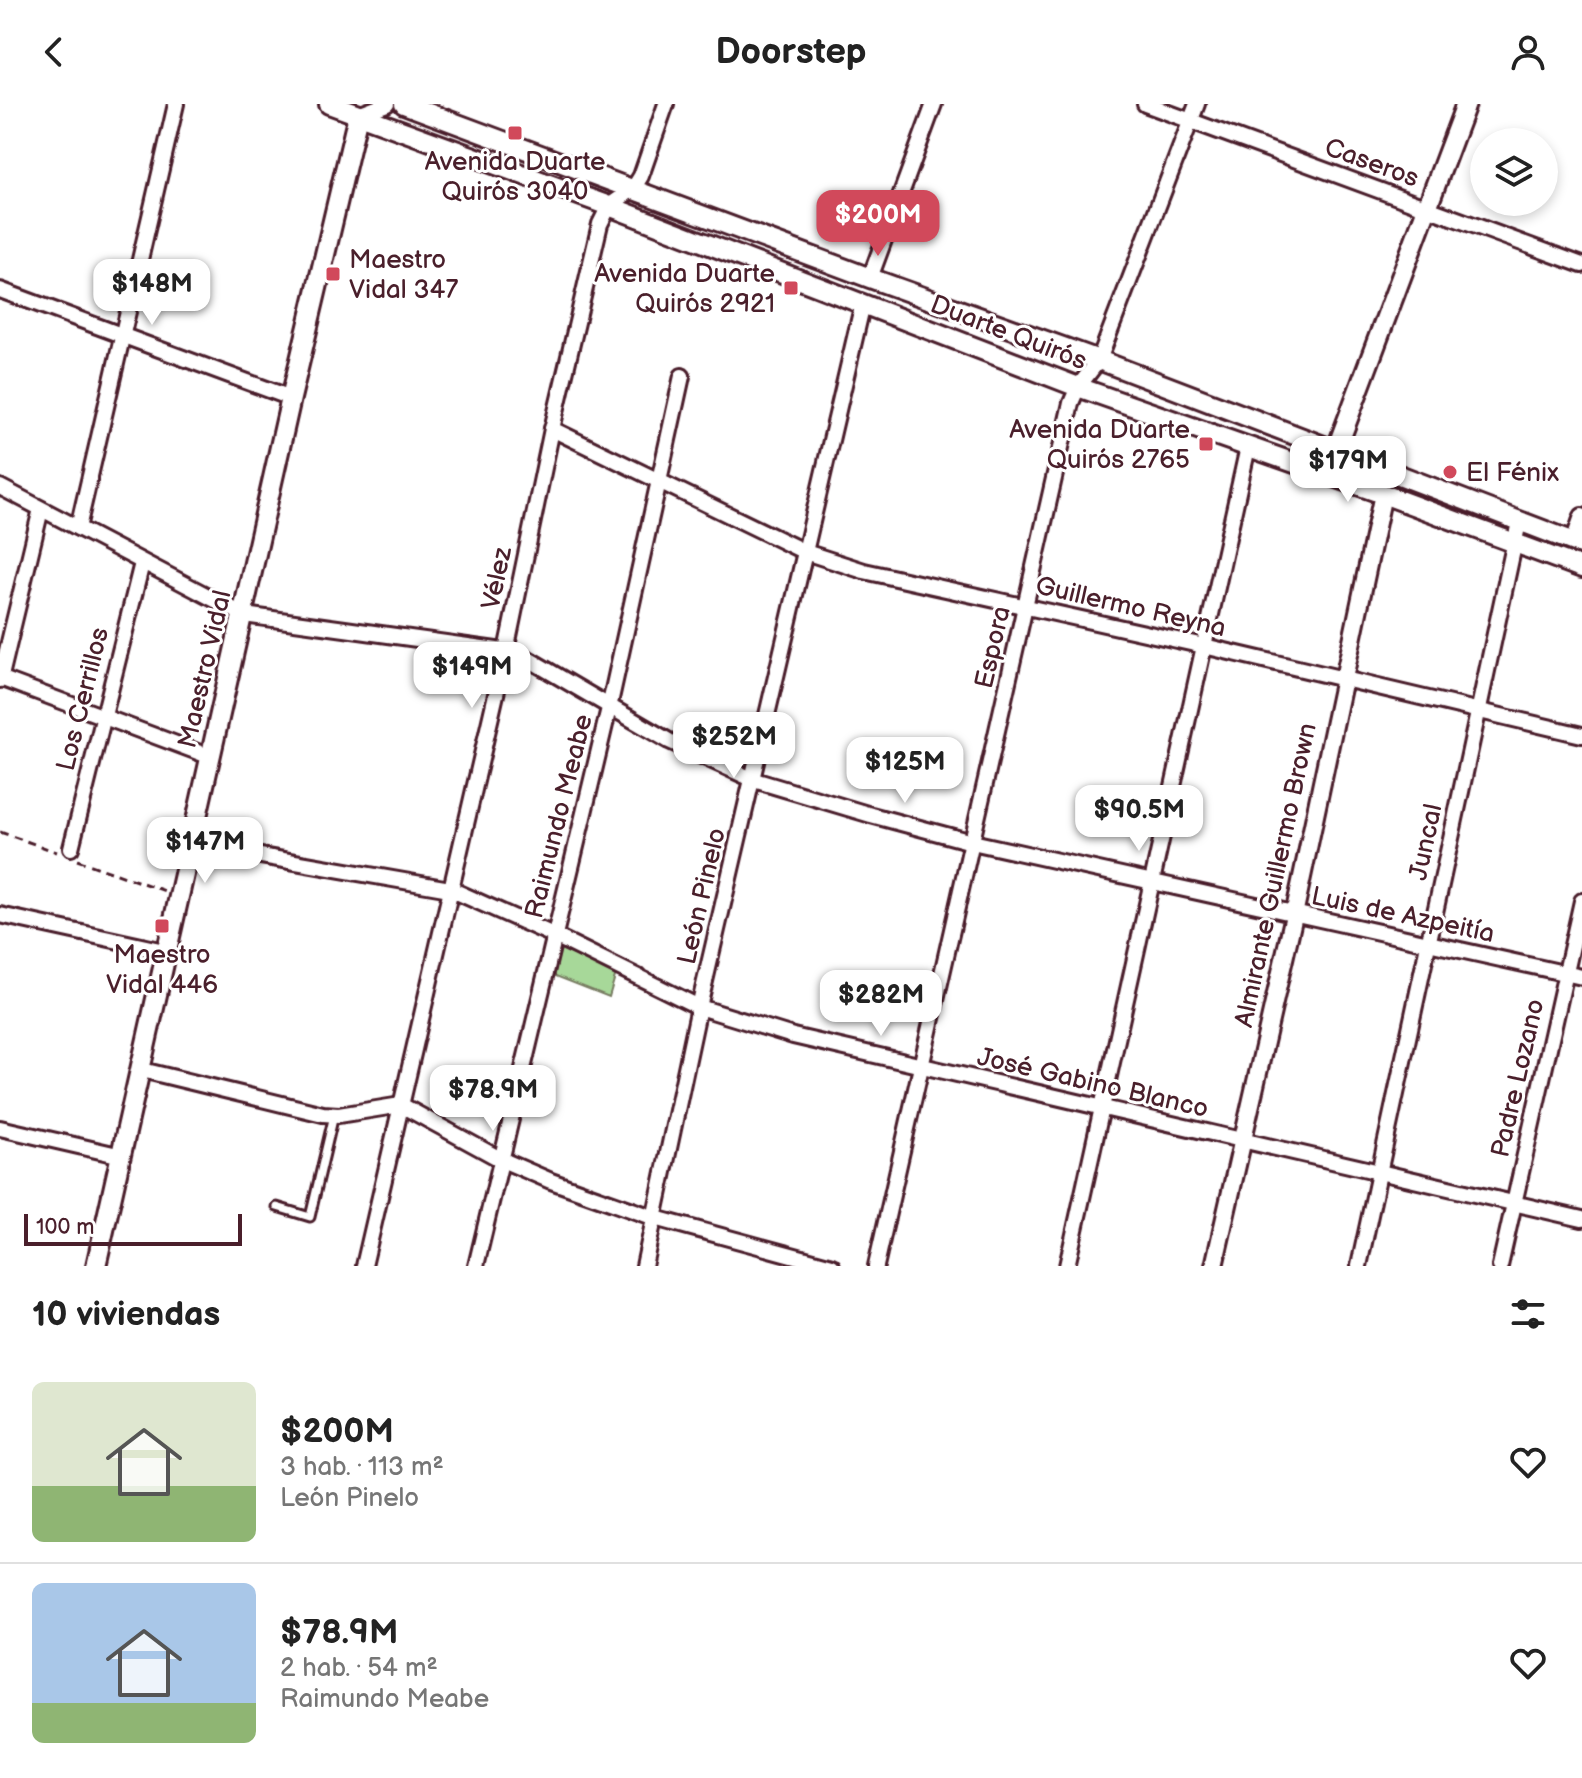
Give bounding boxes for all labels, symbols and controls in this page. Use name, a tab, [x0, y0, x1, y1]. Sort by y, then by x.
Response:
icon: back	[32, 30, 76, 74]
icon: person	[1506, 30, 1550, 74]
text: Doorstep	[715, 31, 867, 74]
marker: Avenida Duarte Quirós 3040	[506, 124, 524, 142]
map controls	[1470, 128, 1558, 216]
button: layers	[1470, 128, 1558, 216]
street label: Caseros	[1320, 132, 1423, 195]
place label: Avenida Duarte Quirós 3040	[425, 147, 605, 208]
pin: $200M	[822, 190, 934, 258]
text: $200M	[834, 200, 922, 231]
place label: Maestro Vidal 347	[349, 245, 458, 306]
pin: $148M	[96, 259, 208, 327]
place label: Avenida Duarte Quirós 2921	[594, 259, 775, 320]
marker: Maestro Vidal 347	[324, 265, 342, 283]
text: $148M	[111, 269, 193, 300]
marker: Avenida Duarte Quirós 2921	[782, 279, 800, 297]
street label: Duarte Quirós	[926, 289, 1091, 377]
place label: Avenida Duarte Quirós 2765	[1009, 415, 1190, 476]
marker: Avenida Duarte Quirós 2765	[1197, 435, 1215, 453]
pin: $179M	[1292, 436, 1404, 504]
text: $179M	[1308, 446, 1388, 477]
place label: El Fénix	[1466, 458, 1559, 489]
marker: El Fénix	[1441, 463, 1459, 481]
street label: Vélez	[476, 544, 519, 612]
street label: Guillermo Reyna	[1032, 570, 1229, 644]
street label: Maestro Vidal	[172, 587, 239, 751]
street label: Espora	[969, 603, 1018, 691]
street label: Los Cerrillos	[51, 624, 116, 774]
pin: $149M	[416, 642, 528, 710]
text: $149M	[431, 652, 513, 683]
street label: Raimundo Meabe	[519, 711, 600, 922]
pin: $252M	[678, 712, 790, 780]
street label: Almirante Guillermo Brown	[1229, 720, 1324, 1030]
text: $252M	[691, 722, 777, 753]
pin: $125M	[849, 737, 961, 805]
text: $125M	[864, 747, 946, 778]
pin: $90.5M	[1074, 785, 1204, 853]
text: $90.5M	[1093, 795, 1185, 826]
street label: Juncal	[1403, 801, 1450, 883]
pin: $147M	[149, 817, 261, 885]
street label: León Pinelo	[672, 825, 733, 968]
text: $147M	[165, 827, 245, 858]
street label: Luis de Azpeitía	[1308, 881, 1497, 950]
marker: Maestro Vidal 446	[153, 917, 171, 935]
place label: Maestro Vidal 446	[106, 940, 218, 1001]
pin: $282M	[825, 970, 937, 1038]
text: $282M	[838, 980, 924, 1011]
street label: Padre Lozano	[1485, 996, 1552, 1160]
street label: José Gabino Blanco	[974, 1042, 1211, 1125]
pin: $78.9M	[428, 1065, 558, 1133]
text: $78.9M	[448, 1075, 538, 1106]
scale bar	[24, 1210, 242, 1246]
text: 100 m	[36, 1214, 95, 1241]
icon: filters	[1506, 1292, 1550, 1336]
text: 10 viviendas	[32, 1294, 220, 1335]
text: $200M	[280, 1411, 394, 1452]
icon: home	[96, 1414, 192, 1510]
icon: heart	[1506, 1440, 1550, 1484]
text: 3 hab. · 113 m²	[280, 1452, 444, 1483]
text: León Pinelo	[280, 1483, 419, 1514]
text: $78.9M	[280, 1612, 398, 1653]
icon: home	[96, 1615, 192, 1711]
icon: heart	[1506, 1641, 1550, 1685]
text: 2 hab. · 54 m²	[280, 1653, 438, 1684]
text: Raimundo Meabe	[280, 1684, 489, 1715]

